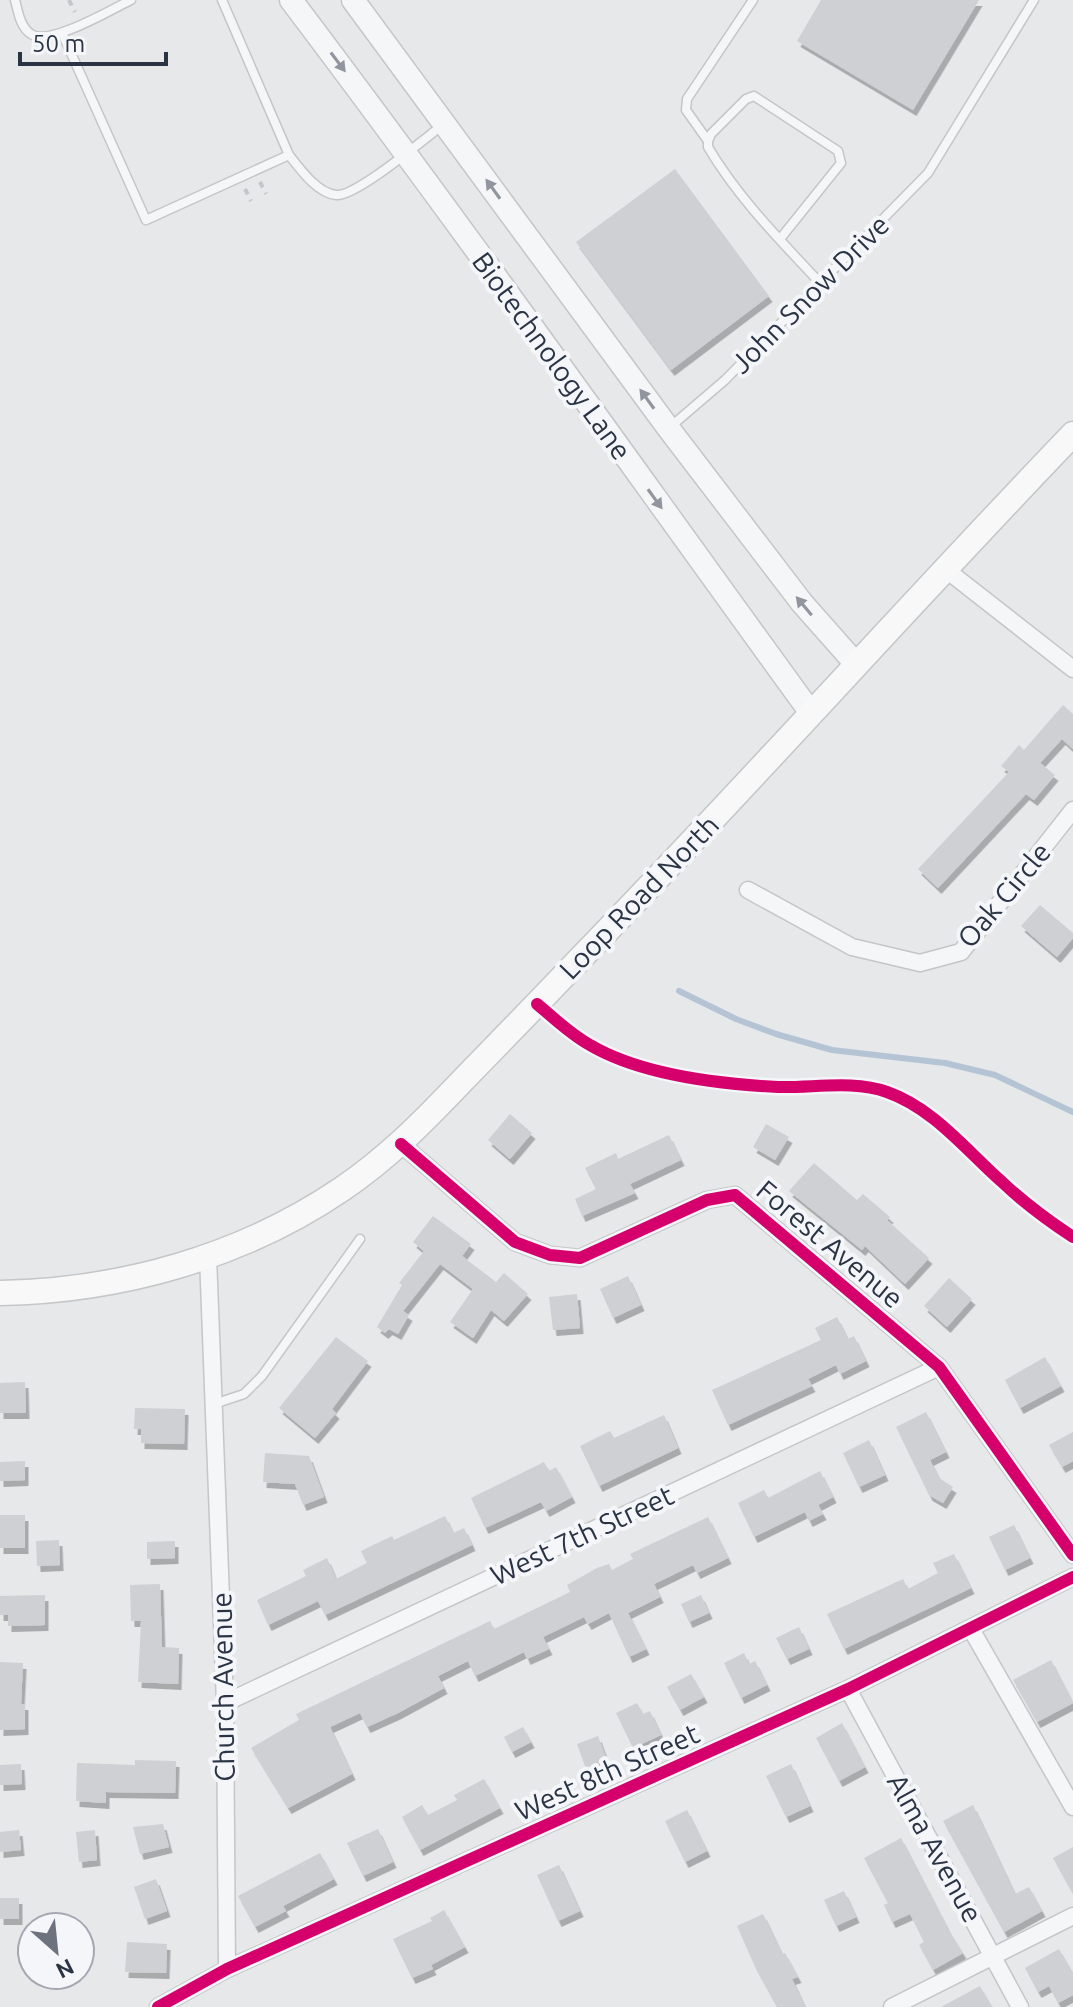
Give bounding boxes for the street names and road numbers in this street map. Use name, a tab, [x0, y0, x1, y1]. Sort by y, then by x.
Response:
street label: John Snow Drive	[724, 208, 895, 379]
street label: Biotechnology Lane	[467, 246, 638, 465]
street label: Loop Road North	[553, 809, 724, 985]
street label: Oak Circle	[951, 836, 1056, 953]
street label: Forest Avenue	[751, 1174, 910, 1314]
street label: West 7th Street	[486, 1479, 678, 1590]
street label: Church Avenue	[205, 1592, 240, 1782]
street label: West 8th Street	[510, 1717, 703, 1826]
street label: Alma Avenue	[882, 1768, 989, 1927]

